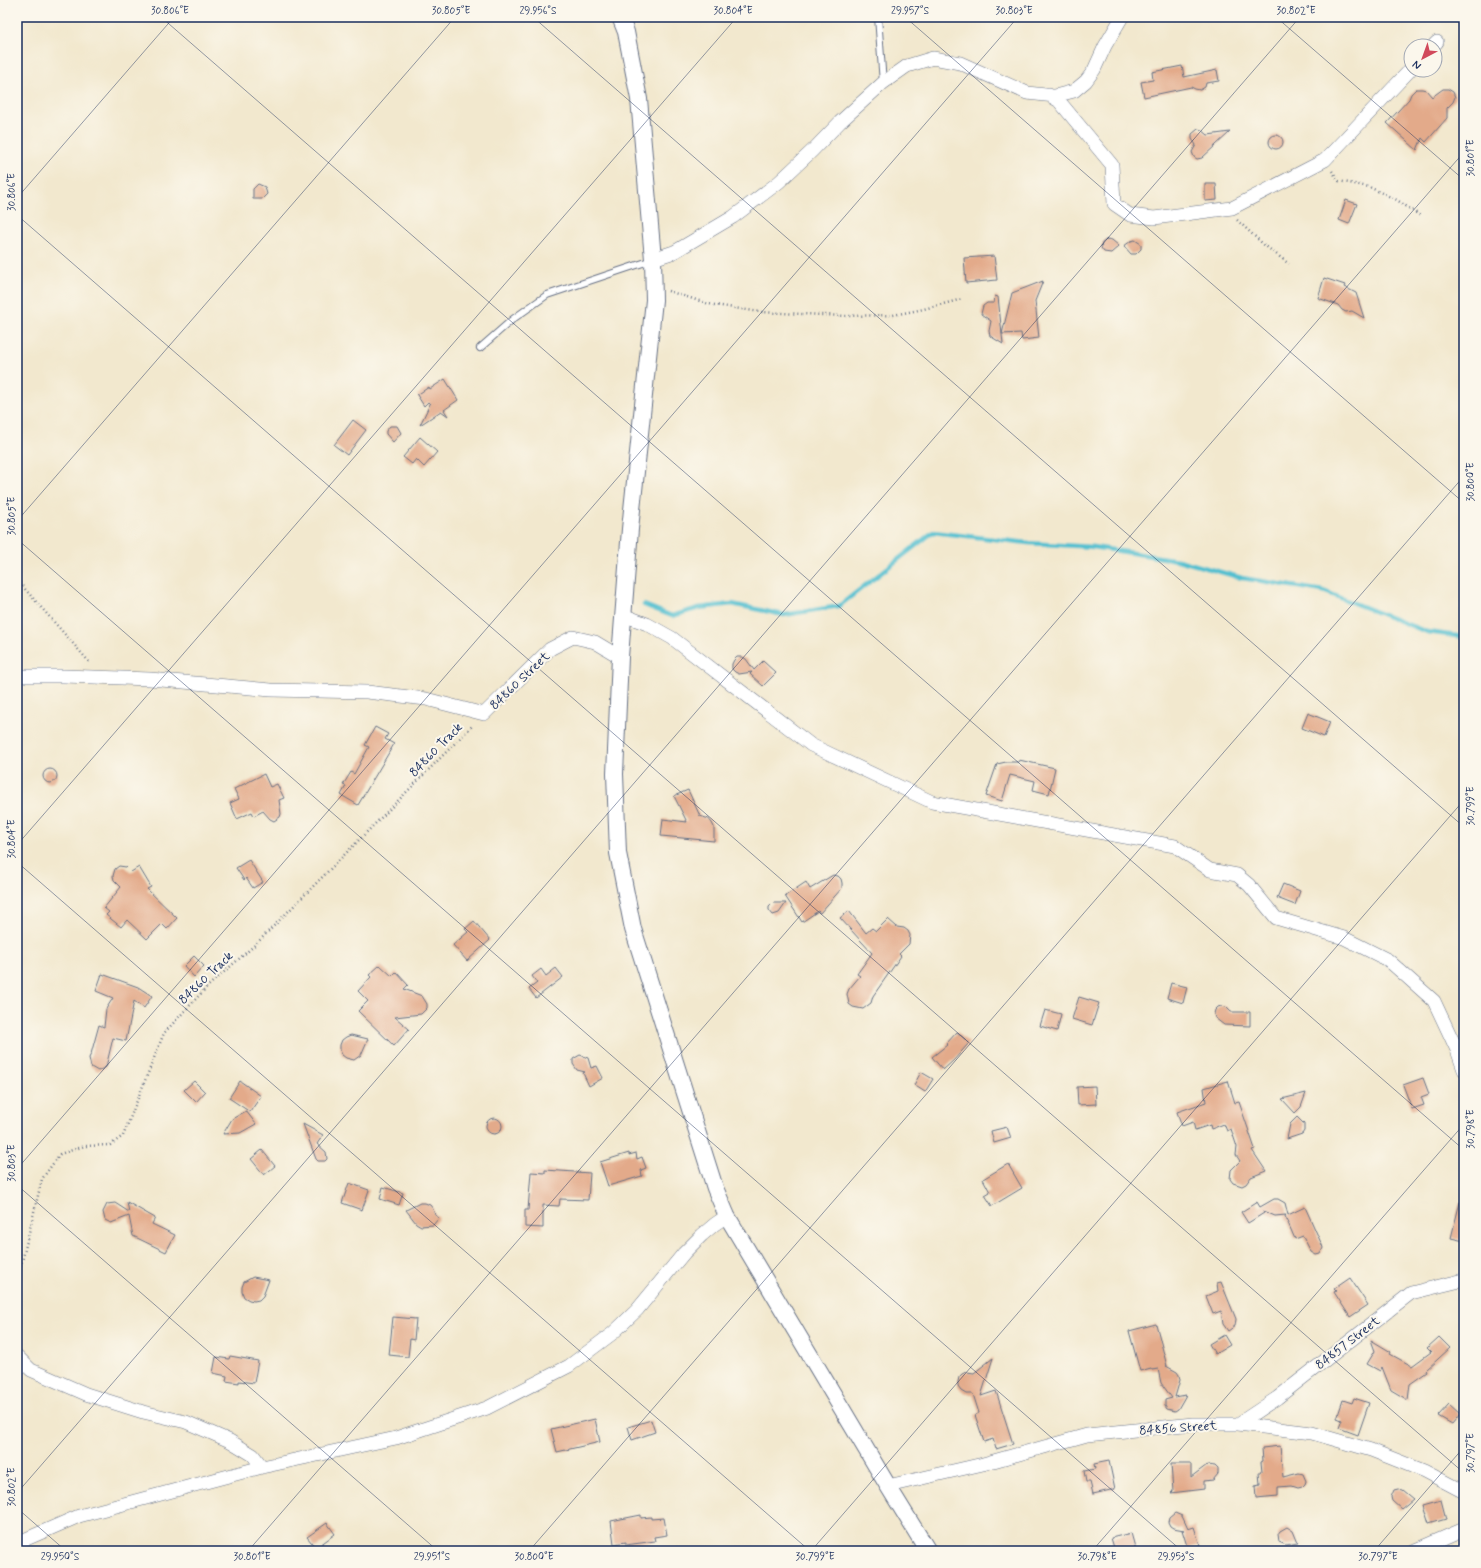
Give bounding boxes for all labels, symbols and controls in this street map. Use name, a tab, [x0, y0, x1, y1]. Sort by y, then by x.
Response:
text: 30.806°E	[151, 4, 189, 18]
text: 30.805°E	[432, 4, 471, 18]
text: 29.956°S	[519, 4, 557, 18]
text: 30.804°E	[713, 4, 753, 18]
text: 29.957°S	[891, 4, 929, 18]
text: 30.803°E	[995, 4, 1033, 18]
text: 30.802°E	[1276, 4, 1316, 18]
north arrow	[1403, 38, 1443, 78]
text: N	[1410, 57, 1424, 72]
text: 30.801°E	[1464, 139, 1478, 177]
text: 30.806°E	[5, 173, 19, 211]
text: 30.800°E	[1464, 462, 1478, 502]
text: 30.805°E	[5, 496, 19, 535]
street label: 84860 Street	[486, 648, 554, 714]
street label: 84860 Track	[406, 719, 467, 781]
text: 30.799°E	[1464, 786, 1478, 826]
text: 30.804°E	[5, 819, 19, 859]
street label: 84860 Track	[175, 948, 237, 1008]
text: 30.798°E	[1464, 1109, 1478, 1149]
text: 30.803°E	[5, 1144, 19, 1182]
street label: 84857 Street	[1312, 1312, 1384, 1374]
street label: 84856 Street	[1139, 1417, 1218, 1440]
text: 30.797°E	[1464, 1433, 1478, 1473]
text: 30.802°E	[5, 1467, 19, 1507]
text: 29.950°S	[41, 1550, 80, 1564]
text: 30.801°E	[233, 1550, 271, 1564]
text: 29.951°S	[414, 1550, 451, 1564]
text: 30.800°E	[514, 1550, 554, 1564]
text: 30.799°E	[795, 1550, 835, 1564]
text: 30.798°E	[1077, 1550, 1117, 1564]
text: 29.953°S	[1158, 1550, 1195, 1564]
text: 30.797°E	[1358, 1550, 1398, 1564]

